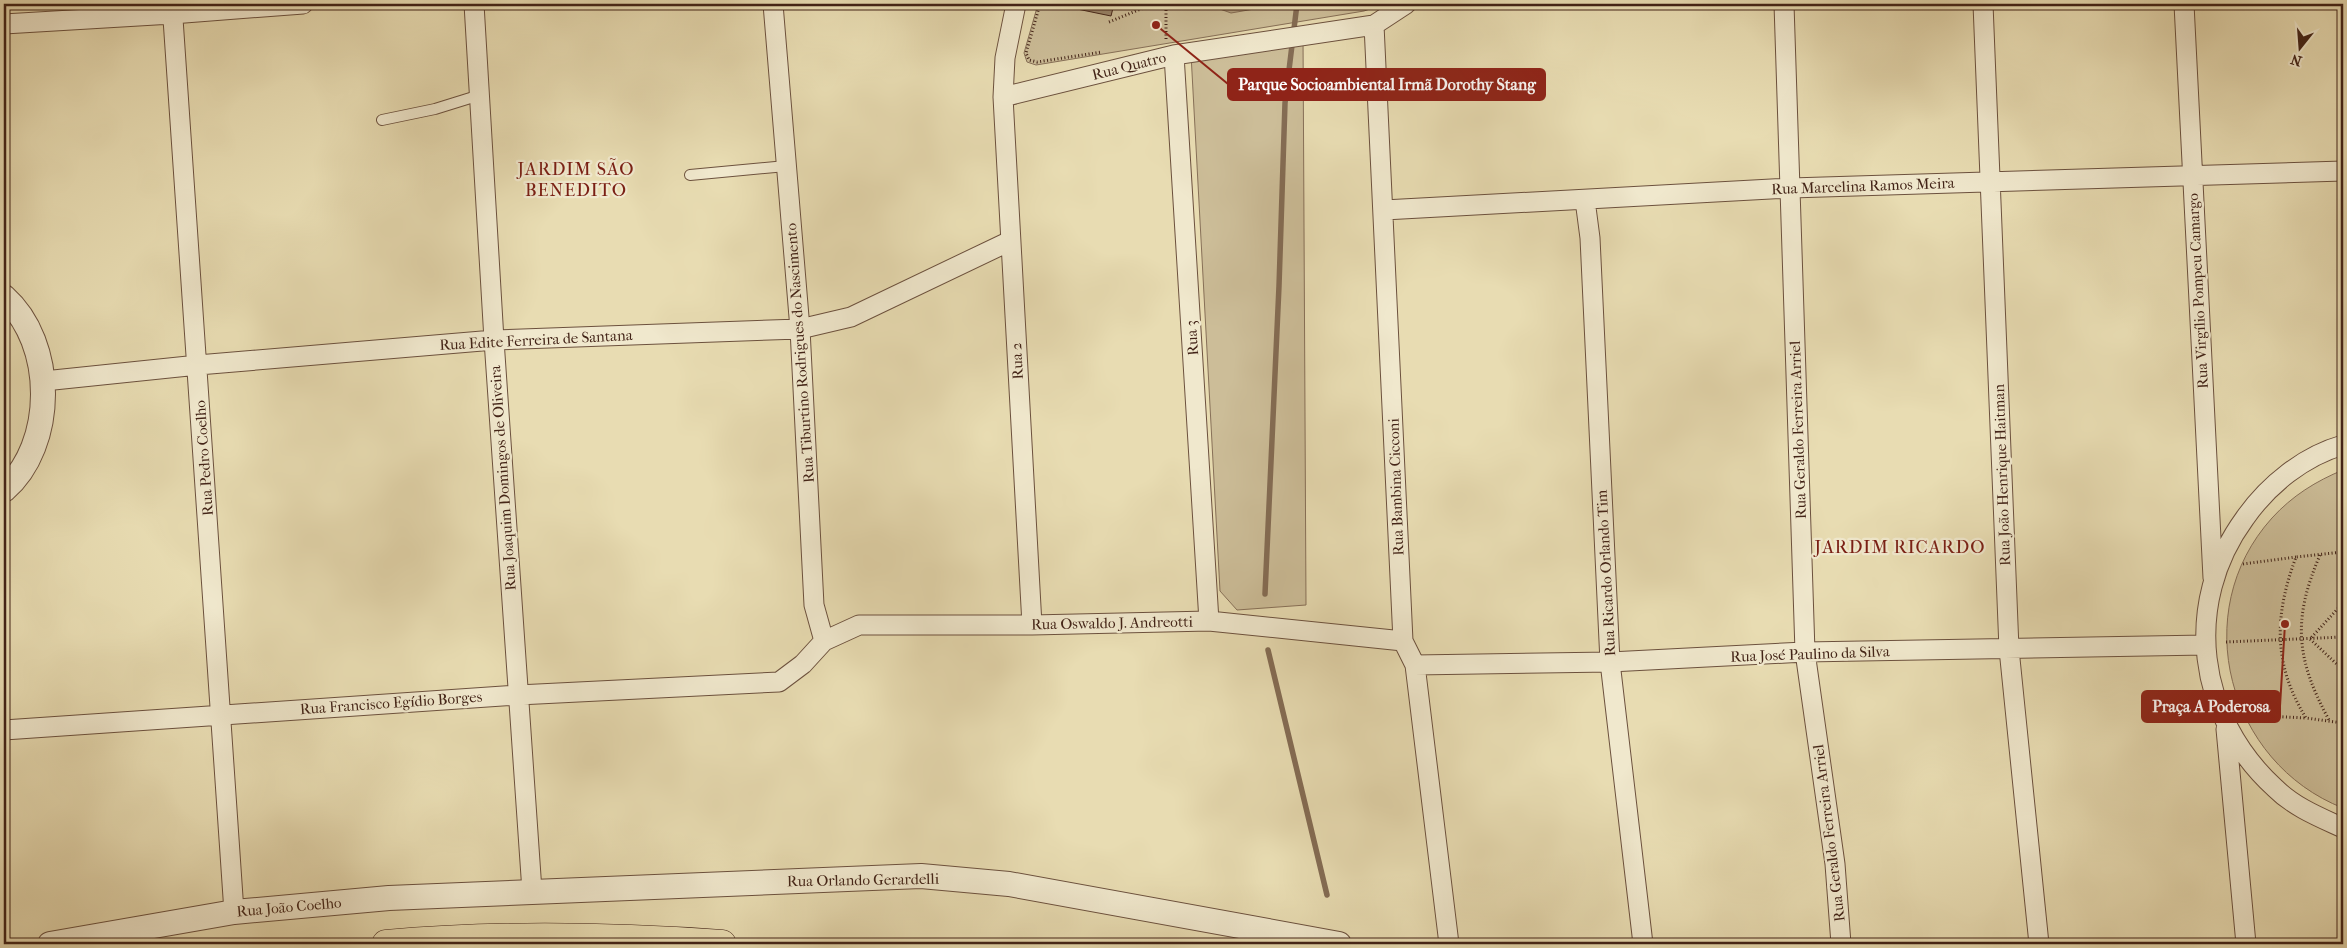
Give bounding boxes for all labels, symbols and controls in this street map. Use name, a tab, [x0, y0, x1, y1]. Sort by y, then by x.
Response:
north arrow	[2274, 22, 2324, 72]
street label: Rua Quatro	[1090, 48, 1168, 84]
text: N	[2288, 50, 2304, 70]
callout: Parque Socioambiental Irmã Dorothy Stang	[1228, 69, 1545, 100]
text: Parque Socioambiental Irmã Dorothy Stang	[1238, 75, 1536, 95]
district label: JARDIM SÃO BENEDITO	[516, 158, 634, 201]
street label: Rua Marcelina Ramos Meira	[1771, 174, 1956, 198]
street label: Rua Virgílio Pompeu Camargo	[2184, 192, 2212, 389]
street label: Rua Tiburtino Rodrigues do Nascimento	[782, 222, 818, 484]
street label: Rua 3	[1182, 320, 1202, 356]
street label: Rua Edite Ferreira de Santana	[439, 326, 634, 354]
street label: Rua Geraldo Ferreira Arriel	[1786, 341, 1810, 519]
street label: Rua 2	[1007, 342, 1027, 380]
street label: Rua Joaquim Domingos de Oliveira	[486, 364, 520, 591]
street label: Rua João Henrique Haitman	[1990, 383, 2014, 566]
street label: Rua Pedro Coelho	[191, 399, 217, 516]
street label: Rua Bambina Cicconi	[1385, 417, 1407, 556]
street label: Rua Ricardo Orlando Tim	[1593, 489, 1619, 657]
district label: JARDIM RICARDO	[1813, 537, 1985, 558]
street label: Rua Oswaldo J. Andreotti	[1031, 613, 1194, 633]
street label: Rua José Paulino da Silva	[1730, 642, 1891, 666]
street label: Rua Francisco Egídio Borges	[299, 688, 483, 718]
callout: Praça A Poderosa	[2142, 691, 2280, 722]
text: Praça A Poderosa	[2152, 697, 2270, 717]
street label: Rua Geraldo Ferreira Arriel	[1809, 743, 1849, 923]
street label: Rua Orlando Gerardelli	[787, 870, 940, 890]
street label: Rua João Coelho	[236, 893, 343, 921]

